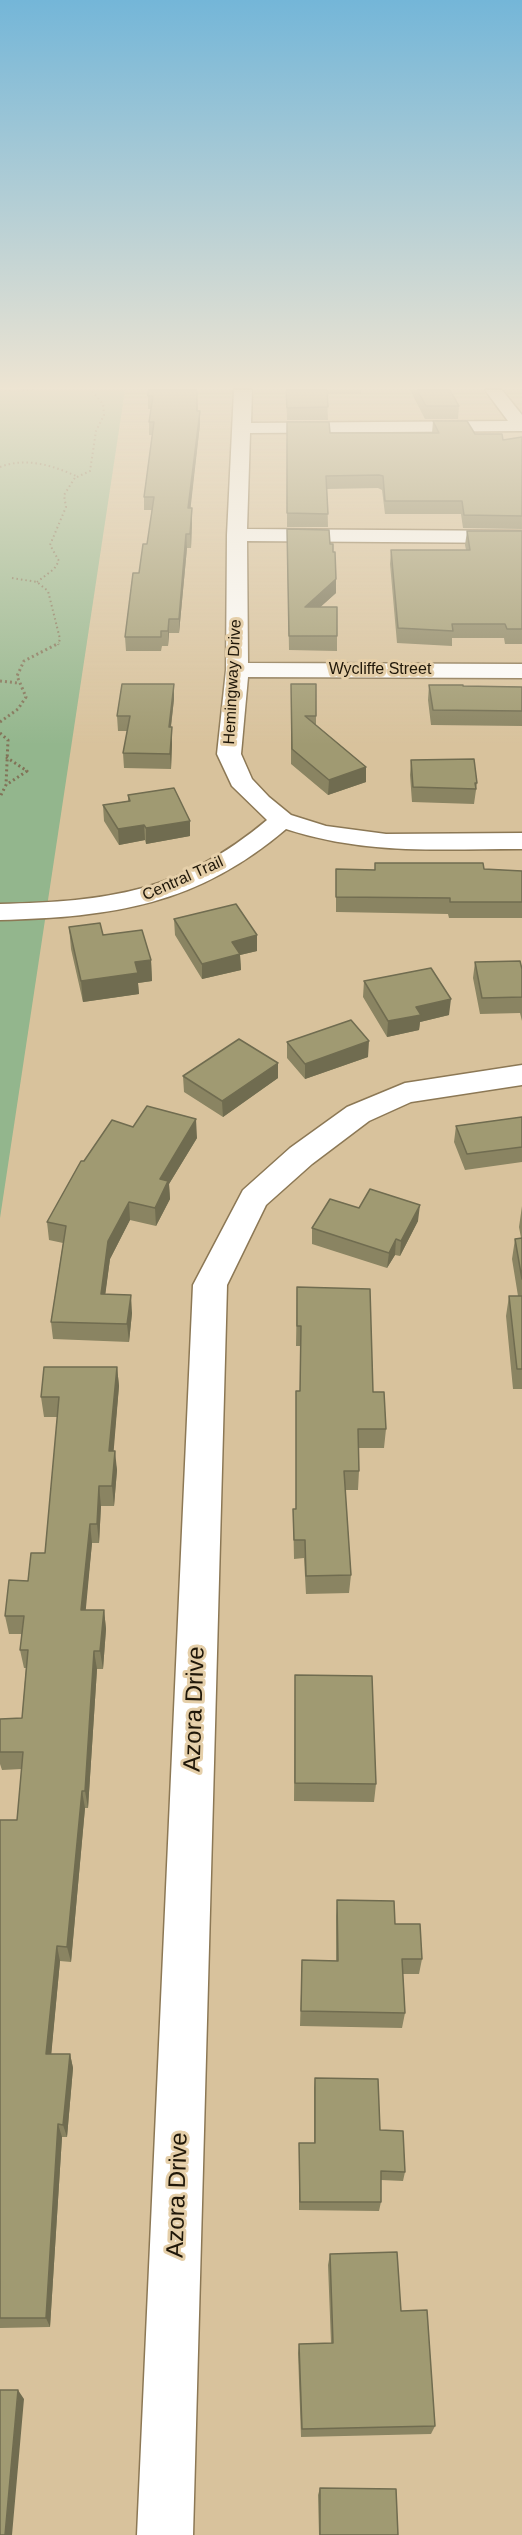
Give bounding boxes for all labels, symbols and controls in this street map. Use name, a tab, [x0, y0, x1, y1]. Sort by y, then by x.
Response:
street label: Hemingway Drive	[220, 619, 246, 745]
street label: Wycliffe Street	[329, 660, 431, 680]
street label: Central Trail	[140, 853, 226, 905]
street label: Azora Drive	[178, 1646, 212, 1772]
street label: Azora Drive	[161, 2132, 195, 2258]

